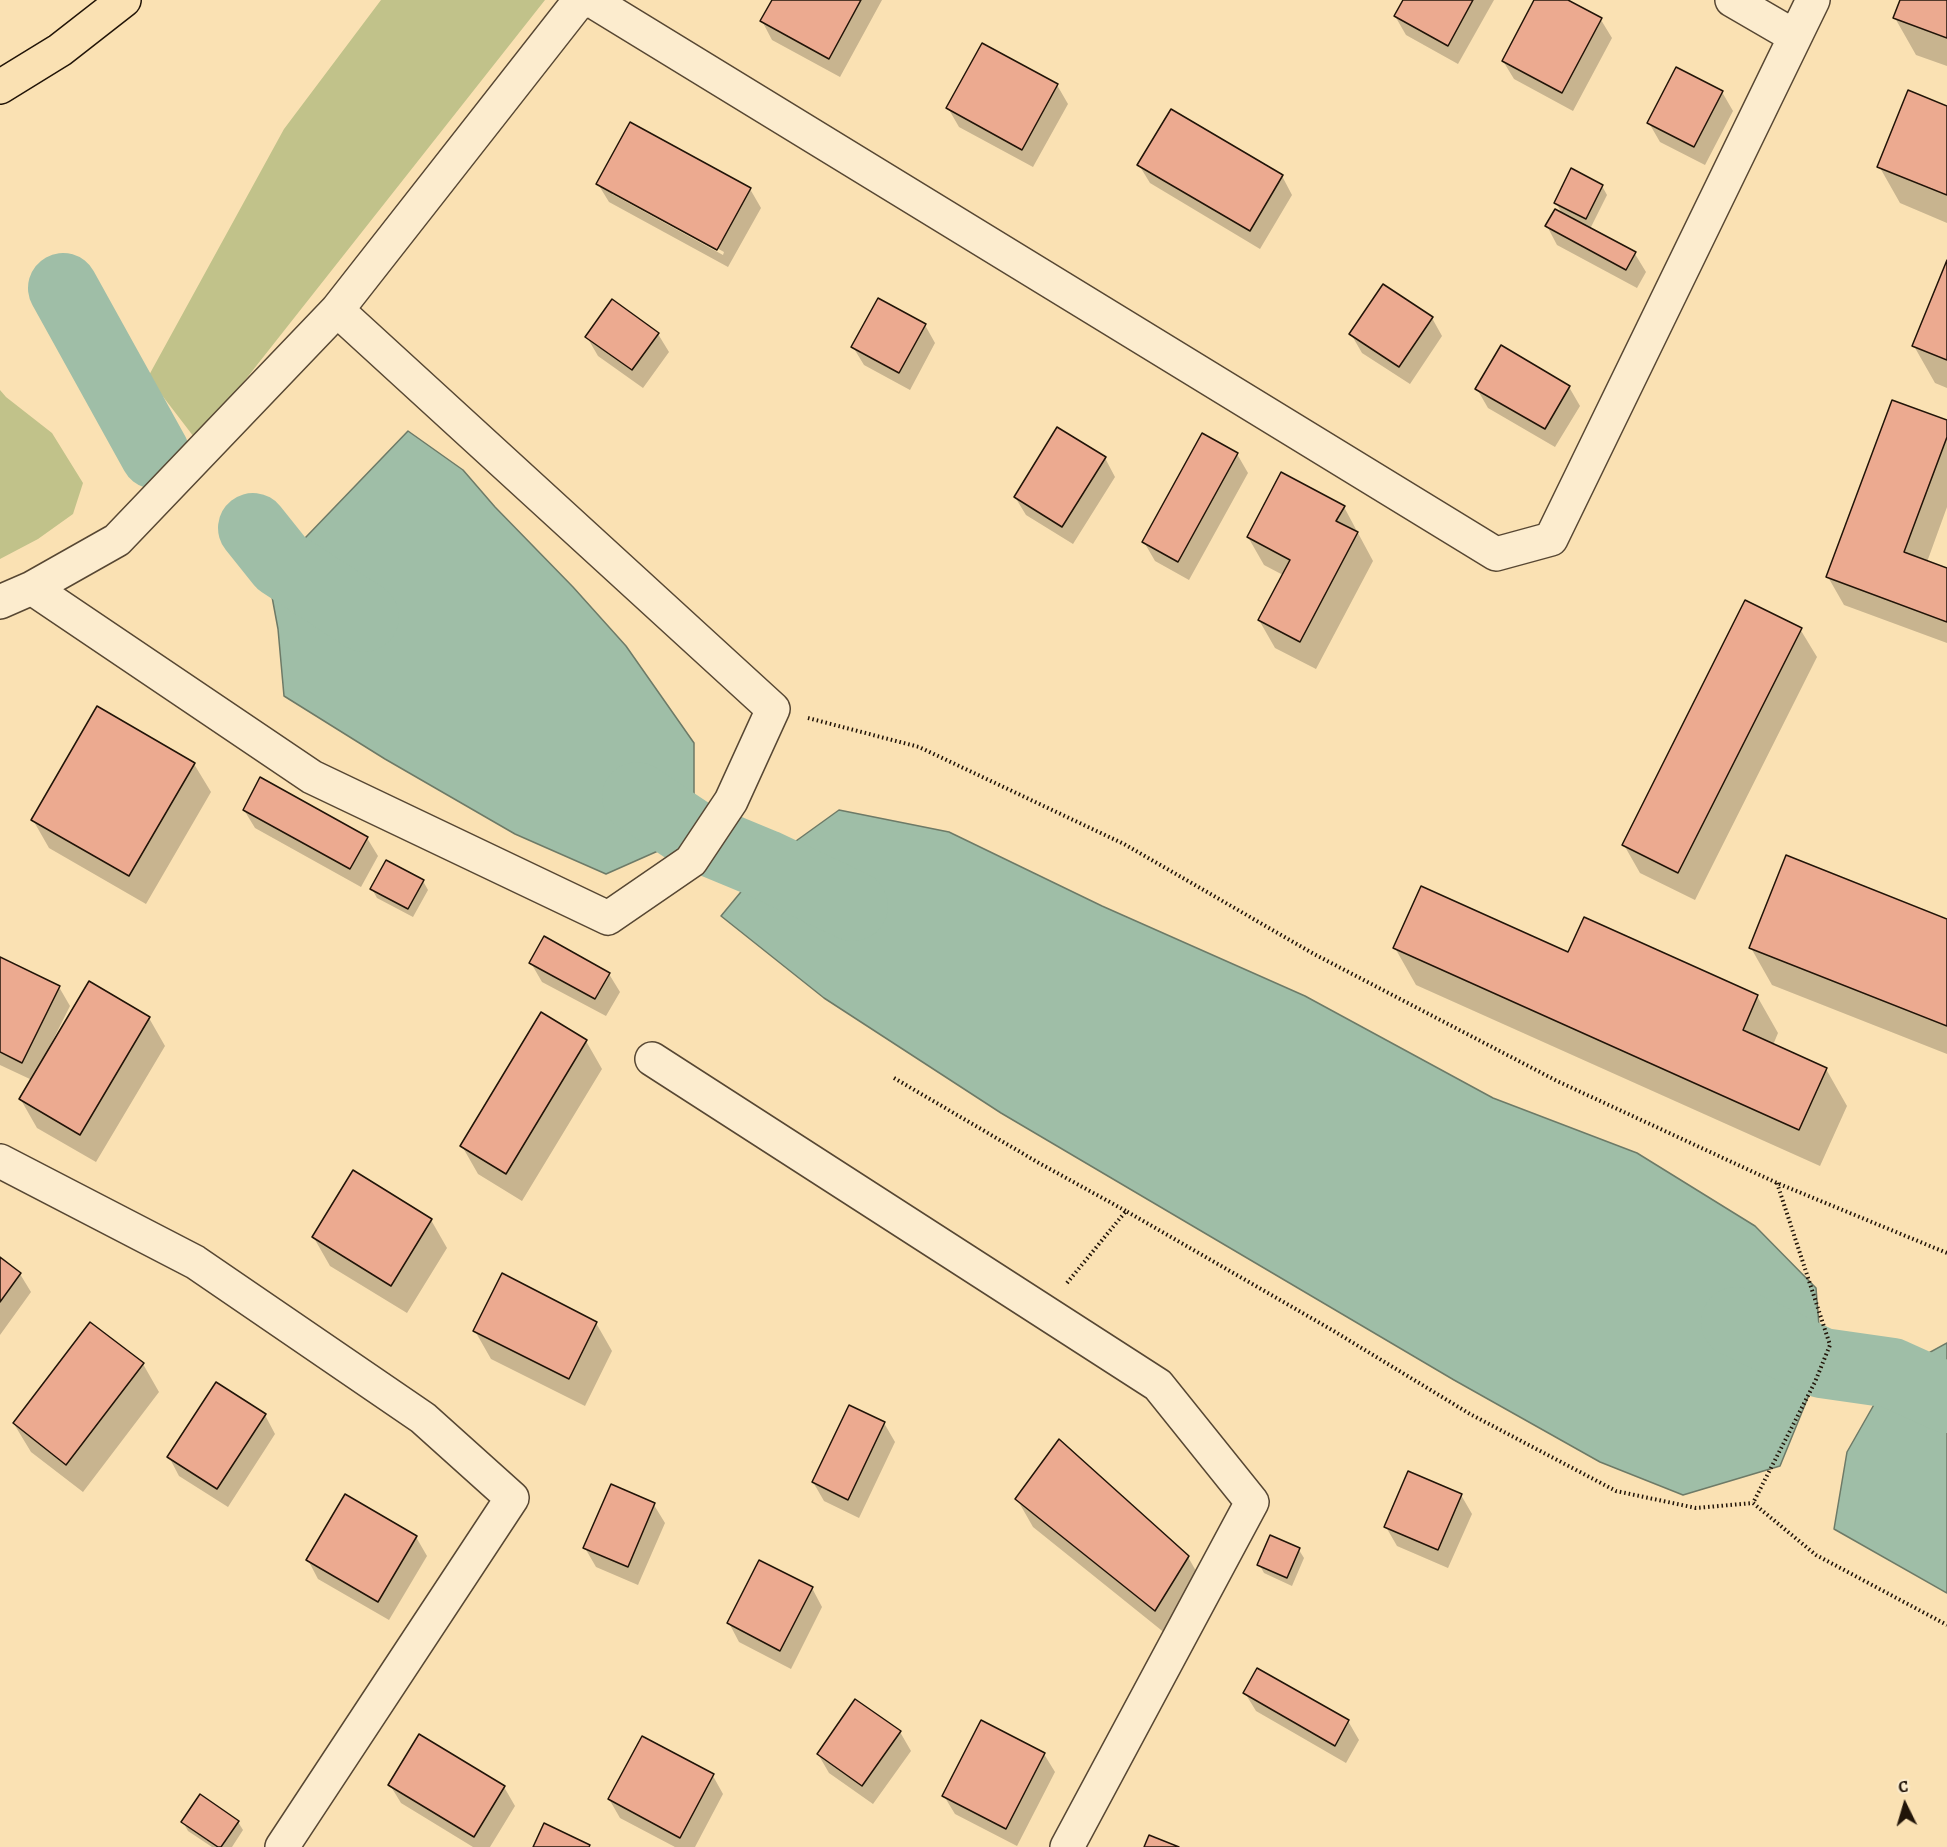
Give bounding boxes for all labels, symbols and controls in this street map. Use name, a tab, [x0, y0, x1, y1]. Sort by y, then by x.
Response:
north arrow	[1875, 1775, 1935, 1835]
text: С	[1898, 1776, 1909, 1798]

